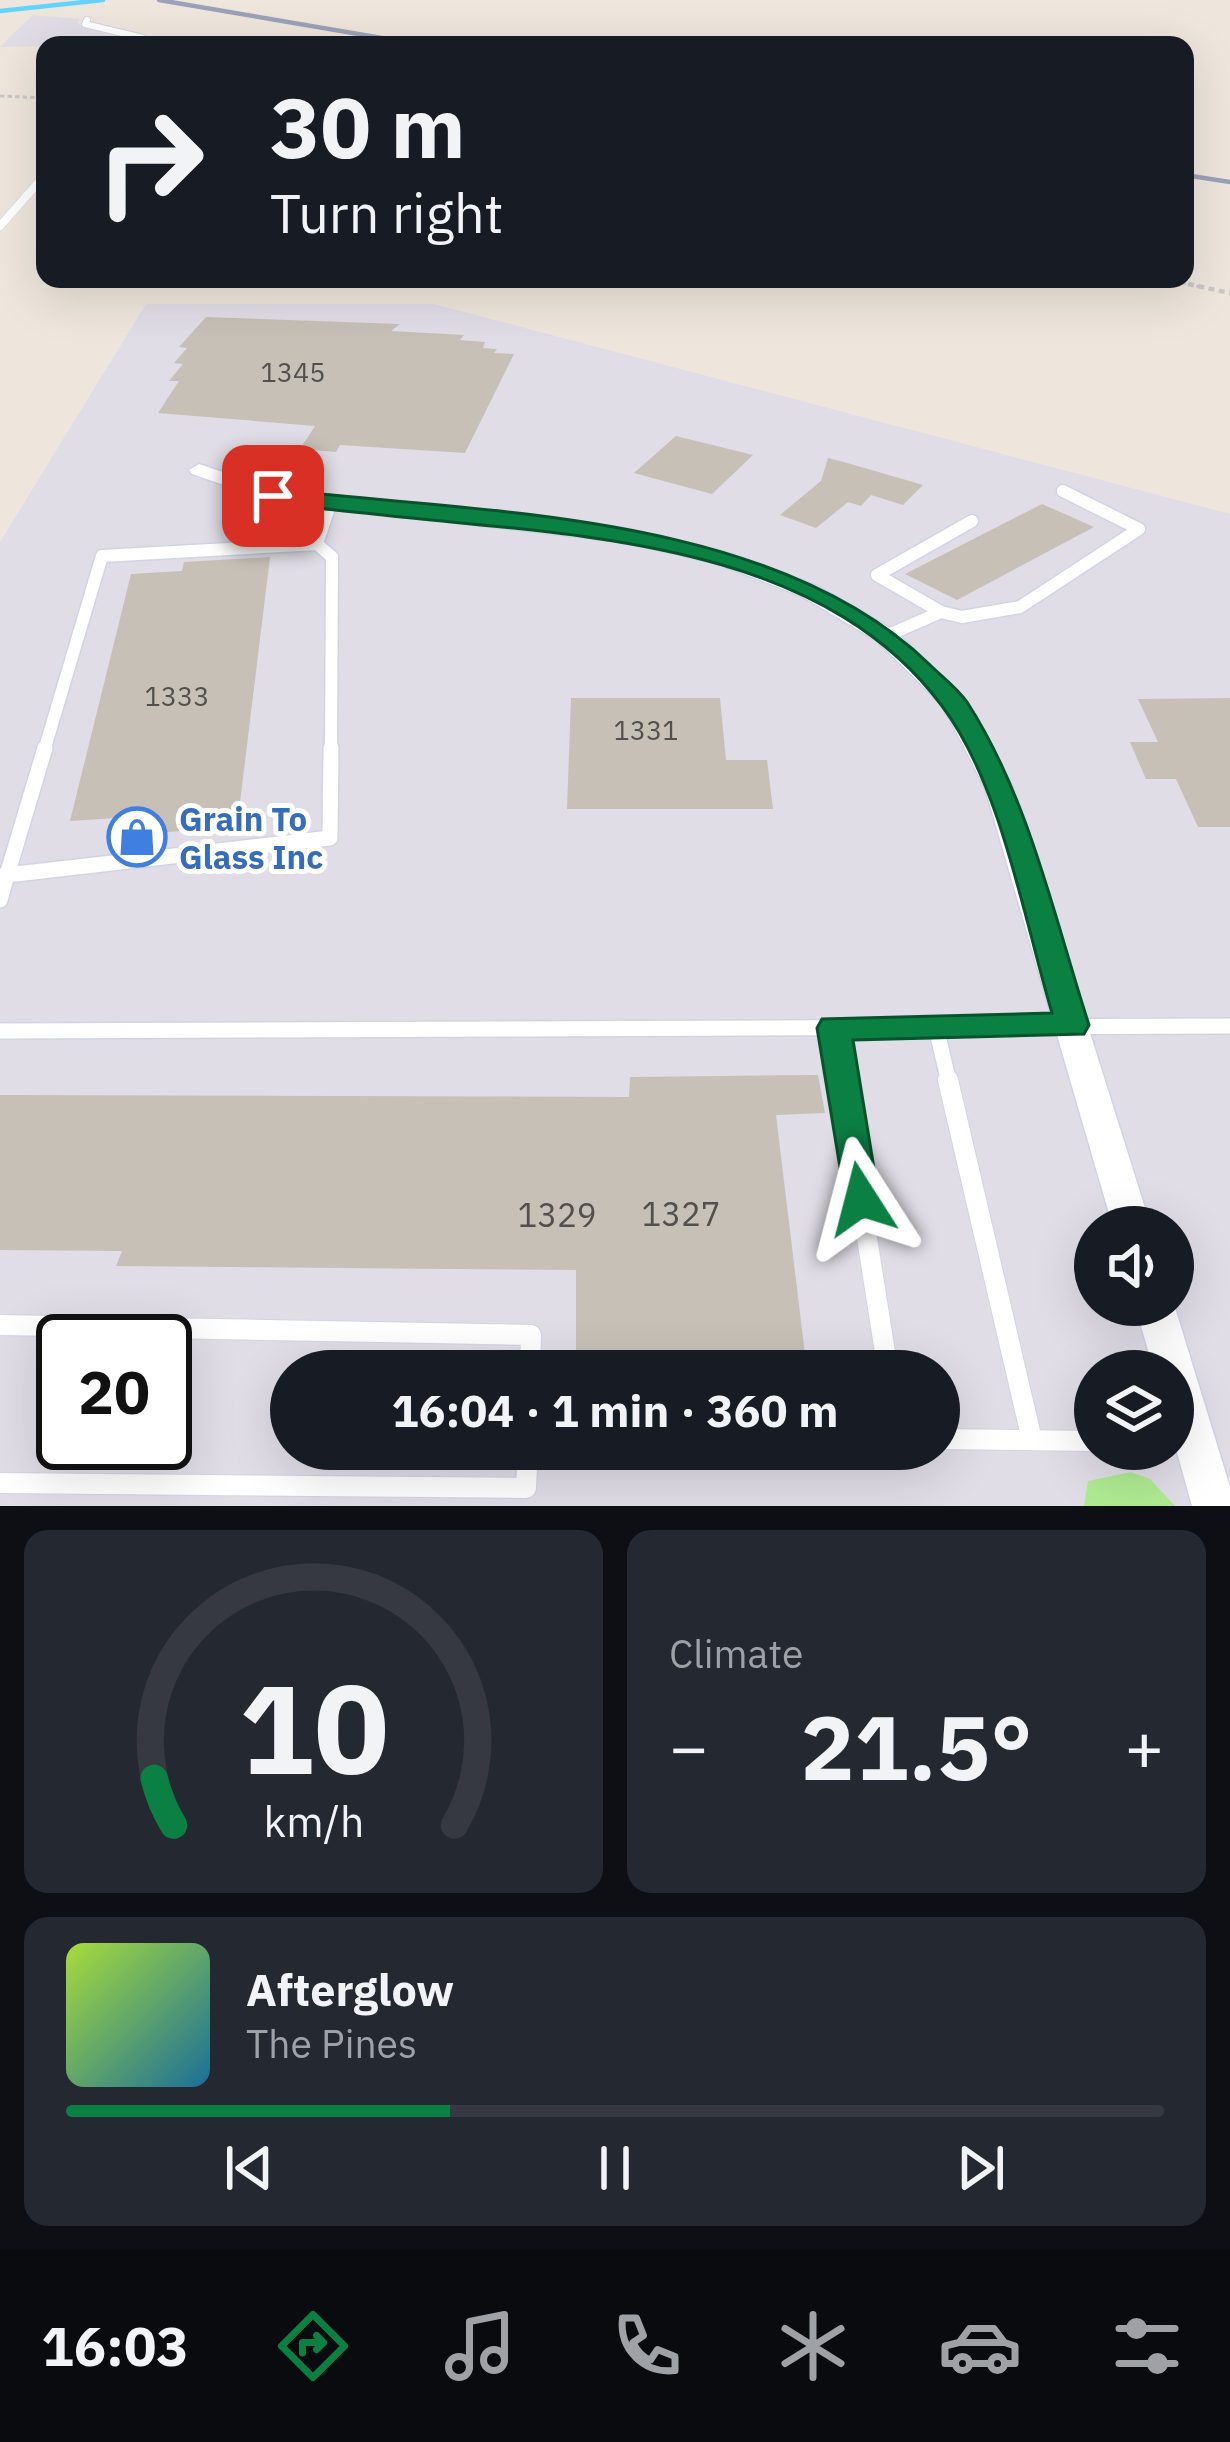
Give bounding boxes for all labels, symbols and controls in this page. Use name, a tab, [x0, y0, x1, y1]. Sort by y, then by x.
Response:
text: 30 m	[270, 72, 466, 181]
icon: right	[72, 84, 228, 240]
text: Turn right	[270, 178, 504, 248]
house number: 1345	[261, 354, 325, 389]
pin	[222, 445, 324, 547]
icon: arrive	[240, 463, 306, 529]
house number: 1333	[145, 678, 209, 713]
house number: 1331	[614, 712, 678, 747]
place label: Grain To Glass Inc	[179, 797, 323, 878]
shop icon: Grain To Glass Inc	[106, 806, 168, 868]
position arrow	[798, 1136, 924, 1262]
house number: 1327	[641, 1192, 721, 1235]
house number: 1329	[517, 1193, 597, 1236]
map controls	[1074, 1206, 1194, 1470]
button: sound	[1074, 1206, 1194, 1326]
speed limit sign: 20	[36, 1314, 192, 1470]
button: layers	[1074, 1350, 1194, 1470]
text: 16:04 · 1 min · 360 m	[392, 1381, 838, 1439]
text: Climate	[669, 1628, 803, 1679]
text: 10	[239, 1646, 388, 1808]
text: 21.5°	[800, 1688, 1033, 1805]
text: −	[669, 1703, 709, 1789]
text: +	[1124, 1703, 1164, 1789]
text: km/h	[263, 1792, 364, 1848]
text: Afterglow	[246, 1960, 454, 2018]
text: The Pines	[246, 2018, 417, 2069]
icon: previous	[216, 2135, 282, 2201]
icon: pause	[582, 2135, 648, 2201]
icon: next	[948, 2135, 1014, 2201]
icon: directions	[271, 2304, 355, 2388]
icon: music	[438, 2304, 522, 2388]
icon: phone	[605, 2304, 689, 2388]
icon: climate	[771, 2304, 855, 2388]
icon: car	[938, 2304, 1022, 2388]
icon: filters	[1105, 2304, 1189, 2388]
text: 16:03	[41, 2311, 189, 2381]

